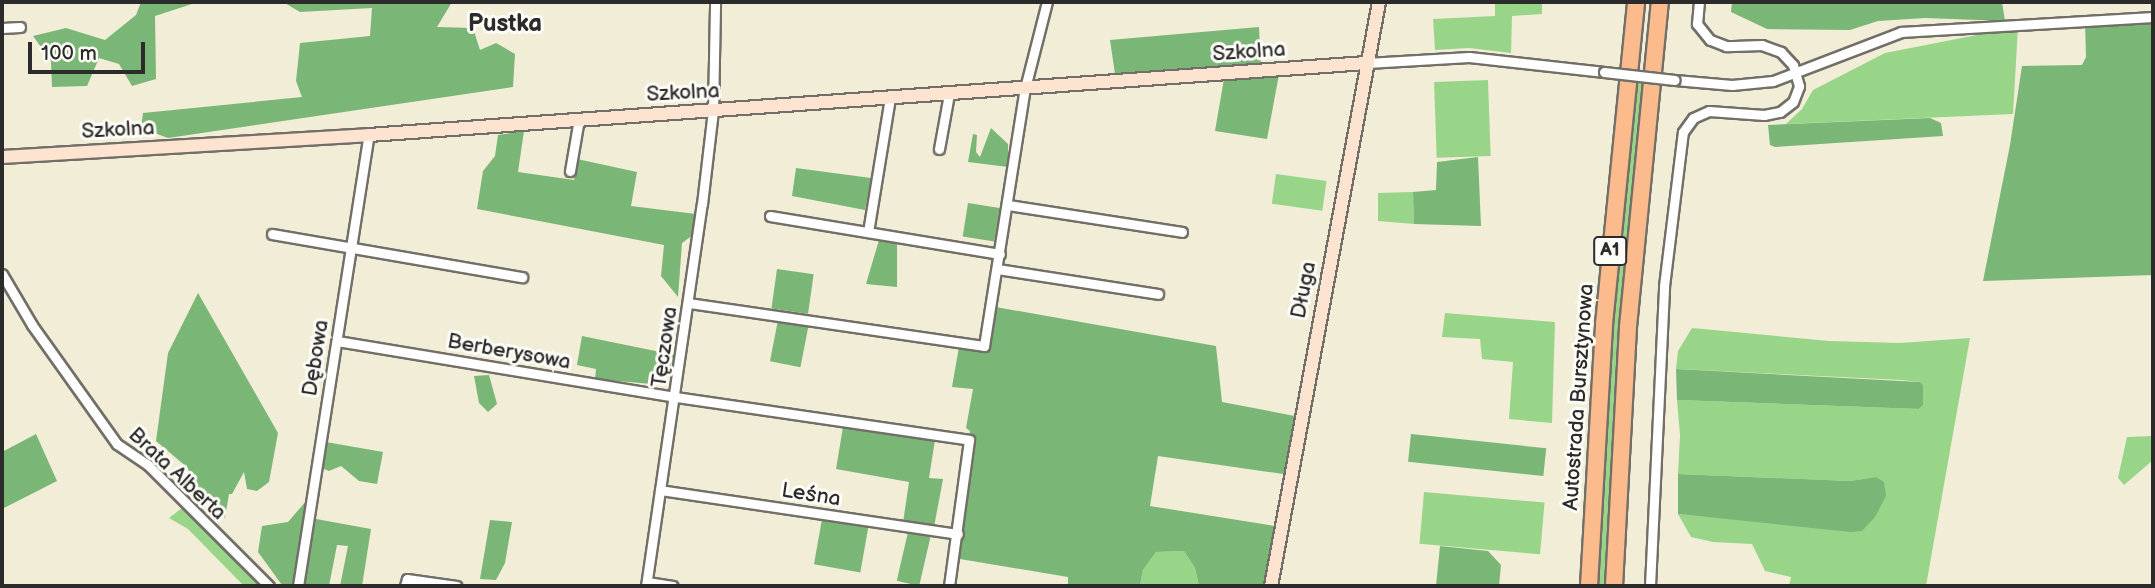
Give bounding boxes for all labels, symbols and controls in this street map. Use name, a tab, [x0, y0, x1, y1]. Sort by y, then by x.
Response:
district label: Pustka	[468, 10, 542, 38]
scale bar	[32, 28, 149, 72]
street label: Szkolna	[1212, 37, 1286, 67]
text: 100 m	[41, 41, 97, 66]
street label: Szkolna	[646, 79, 720, 107]
street label: Szkolna	[81, 116, 155, 144]
road number: A1	[1592, 235, 1628, 266]
street label: Długa	[1286, 259, 1322, 321]
street label: Autostrada Bursztynowa	[1559, 283, 1599, 511]
street label: Tęczowa	[647, 305, 683, 389]
street label: Dębowa	[298, 318, 334, 398]
street label: Berberysowa	[445, 329, 573, 375]
street label: Brata Alberta	[123, 422, 231, 526]
street label: Leśna	[780, 478, 842, 512]

